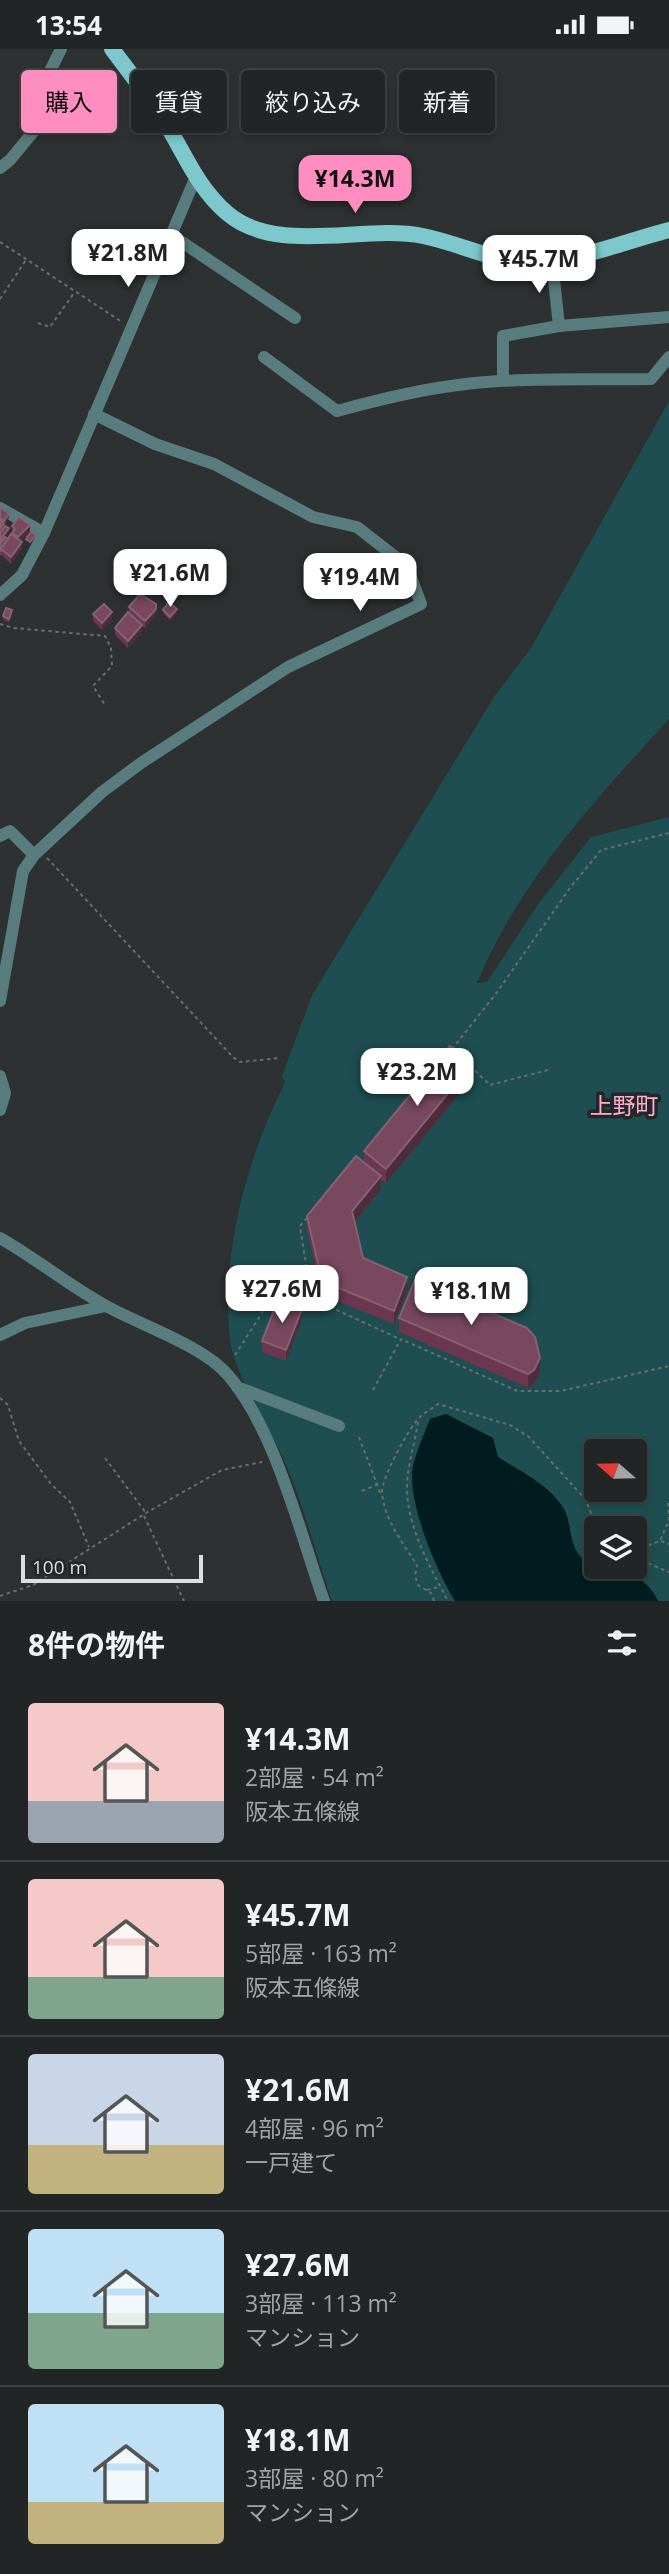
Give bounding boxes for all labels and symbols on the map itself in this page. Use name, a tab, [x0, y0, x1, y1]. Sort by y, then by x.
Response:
pin: ¥14.3M	[298, 155, 412, 215]
pin: ¥21.8M	[71, 229, 185, 289]
pin: ¥45.7M	[482, 236, 596, 295]
pin: ¥21.6M	[113, 549, 227, 609]
pin: ¥19.4M	[303, 553, 417, 613]
pin: ¥23.2M	[360, 1049, 474, 1108]
district label: 上野町	[590, 1089, 659, 1121]
pin: ¥27.6M	[225, 1265, 339, 1325]
pin: ¥18.1M	[414, 1267, 528, 1327]
north arrow	[584, 1439, 648, 1501]
scale bar	[21, 1552, 203, 1584]

